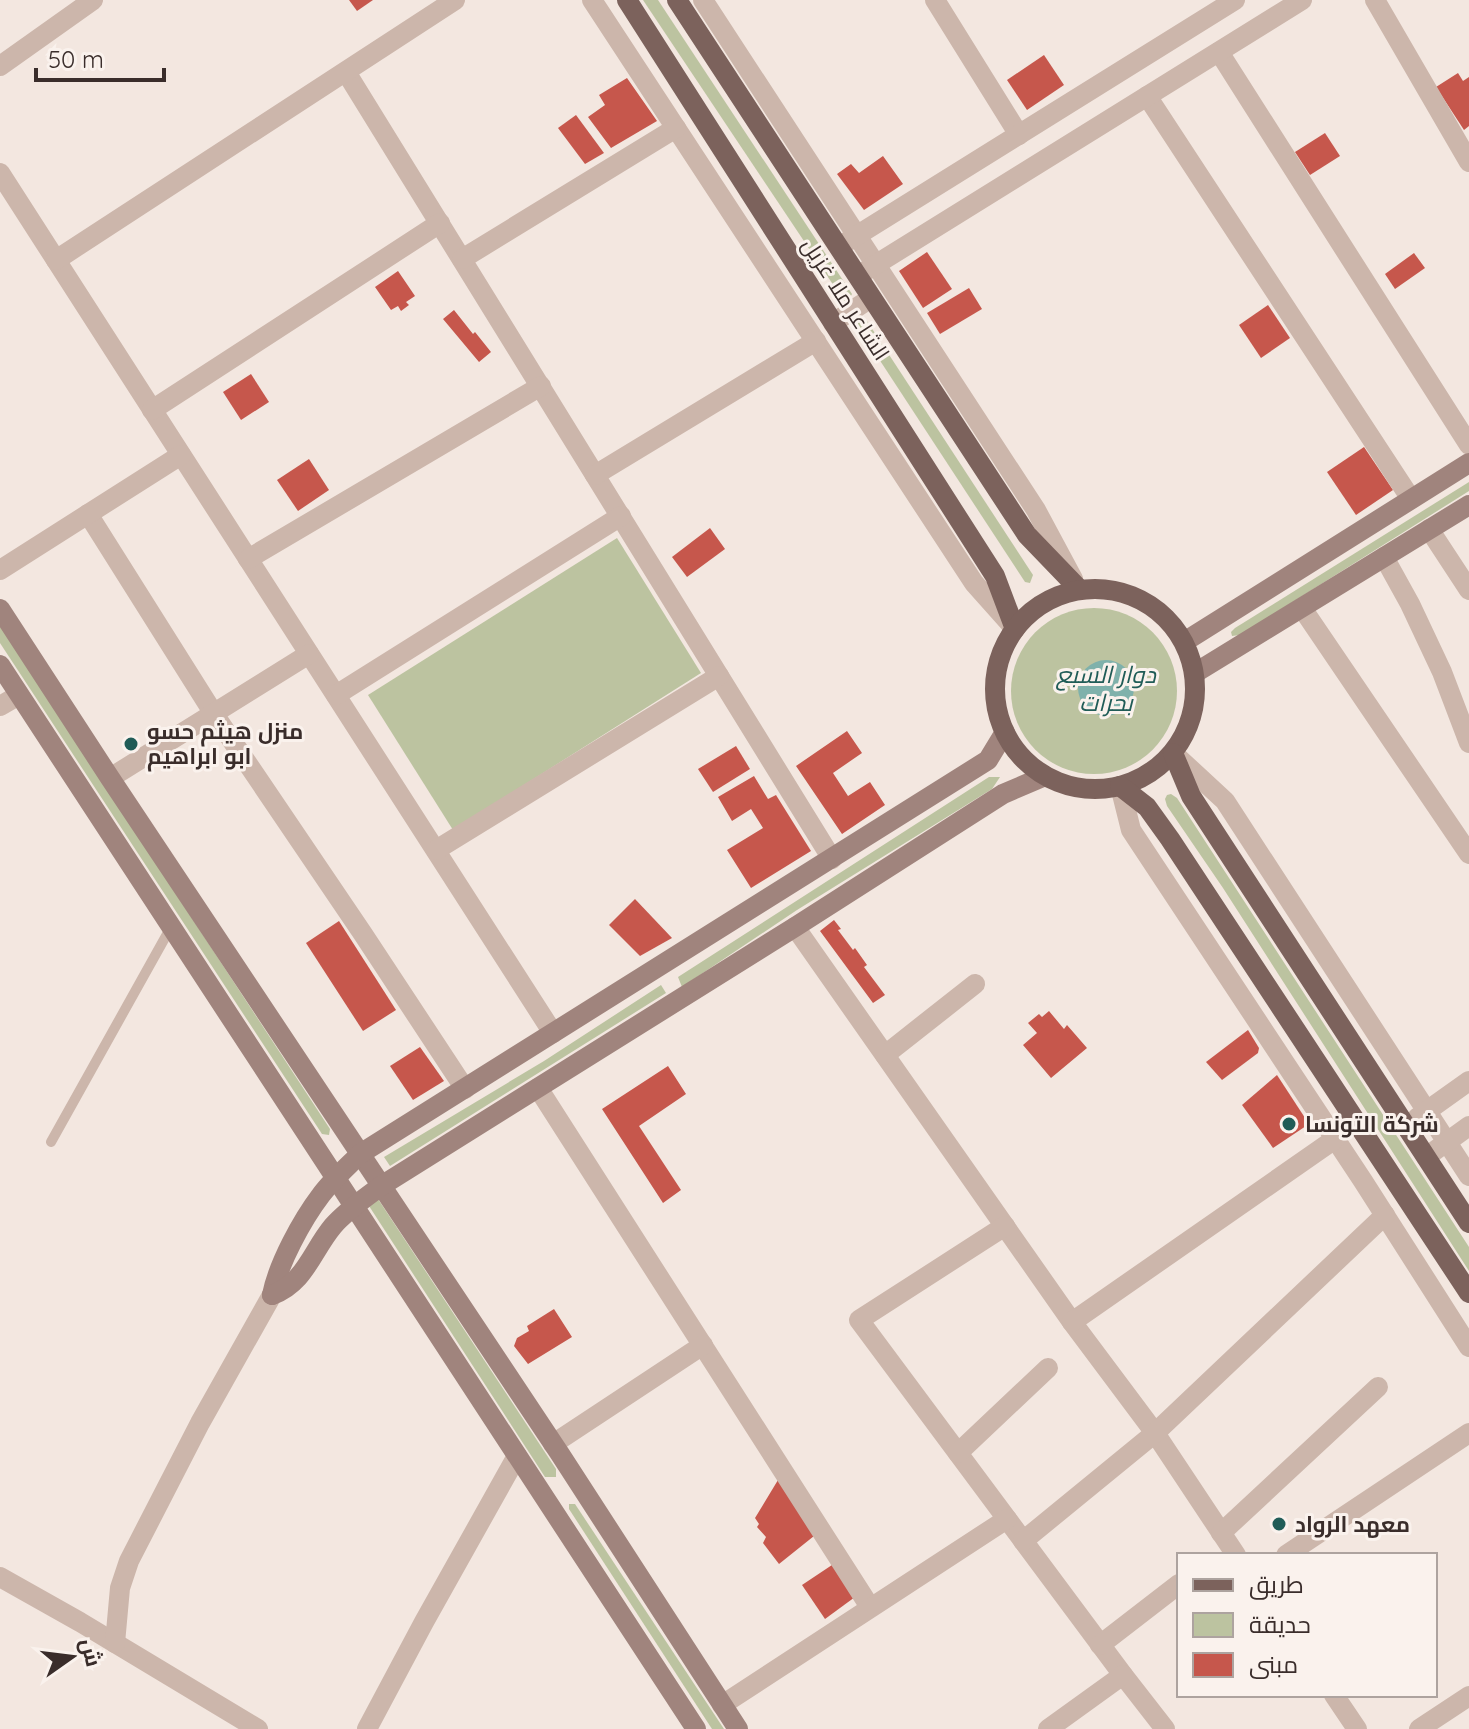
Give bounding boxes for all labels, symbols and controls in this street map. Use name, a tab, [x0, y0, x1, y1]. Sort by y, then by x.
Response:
scale bar	[36, 32, 164, 82]
text: 50 m	[48, 44, 104, 74]
street label: الشاعر ملا غزيل	[796, 232, 896, 366]
water label: دوار السبع بحرات	[1055, 659, 1157, 717]
place label: منزل هيثم حسو ابو ابراهيم	[147, 717, 303, 772]
marker: منزل هيثم حسو ابو ابراهيم	[122, 735, 140, 753]
place label: شركة التونسا	[1305, 1110, 1439, 1138]
marker: شركة التونسا	[1280, 1115, 1298, 1133]
place label: معهد الرواد	[1295, 1510, 1410, 1538]
marker: معهد الرواد	[1270, 1515, 1288, 1533]
legend	[1177, 1553, 1437, 1697]
text: طريق	[1249, 1569, 1304, 1600]
text: حديقة	[1249, 1609, 1311, 1639]
north arrow	[32, 1617, 112, 1697]
text: ش	[74, 1635, 108, 1669]
text: مبنى	[1249, 1649, 1298, 1679]

